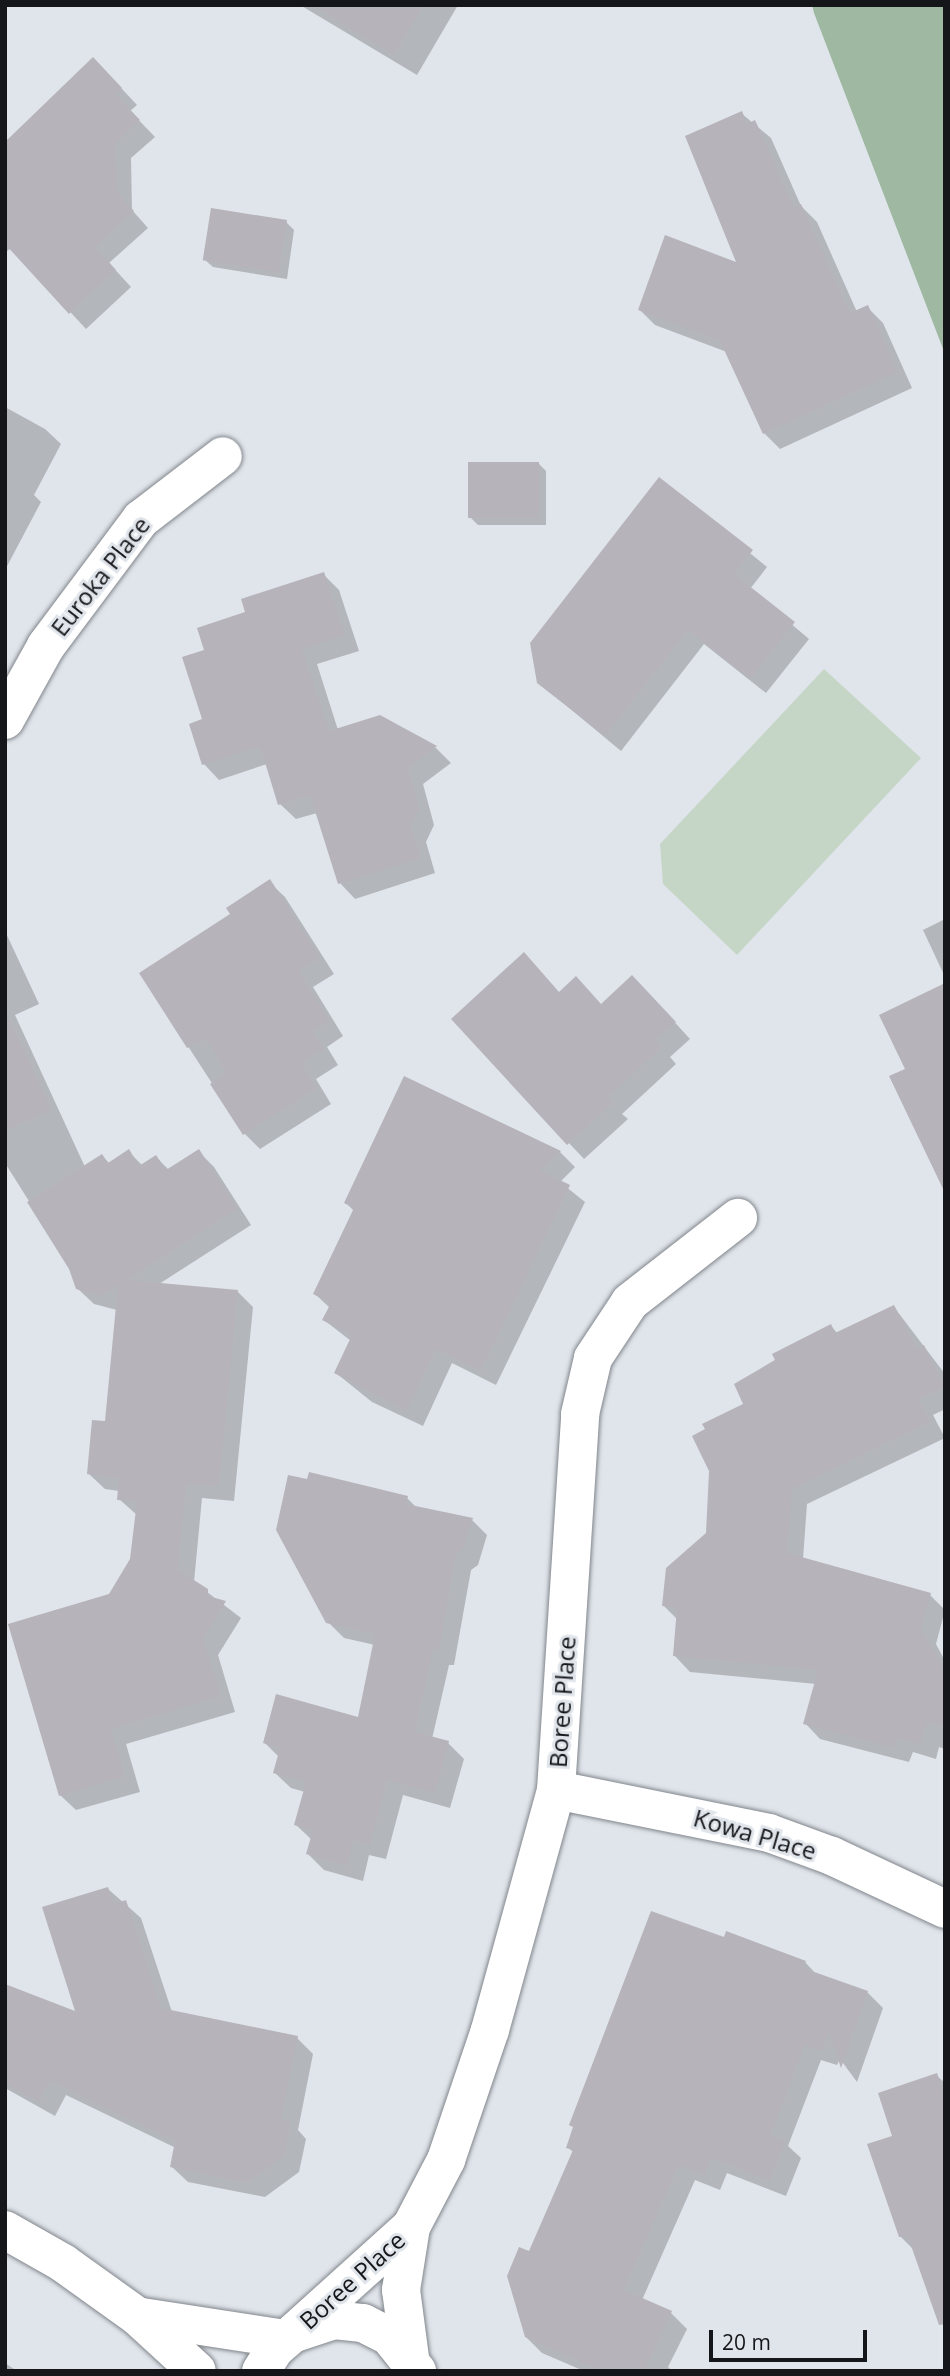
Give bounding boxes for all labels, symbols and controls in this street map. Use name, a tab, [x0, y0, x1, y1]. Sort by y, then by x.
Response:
street label: Euroka Place	[45, 511, 155, 641]
street label: Boree Place	[543, 1635, 581, 1769]
street label: Kowa Place	[690, 1803, 820, 1865]
street label: Boree Place	[293, 2225, 411, 2335]
scale bar	[712, 2316, 870, 2360]
text: 20 m	[722, 2328, 771, 2356]

